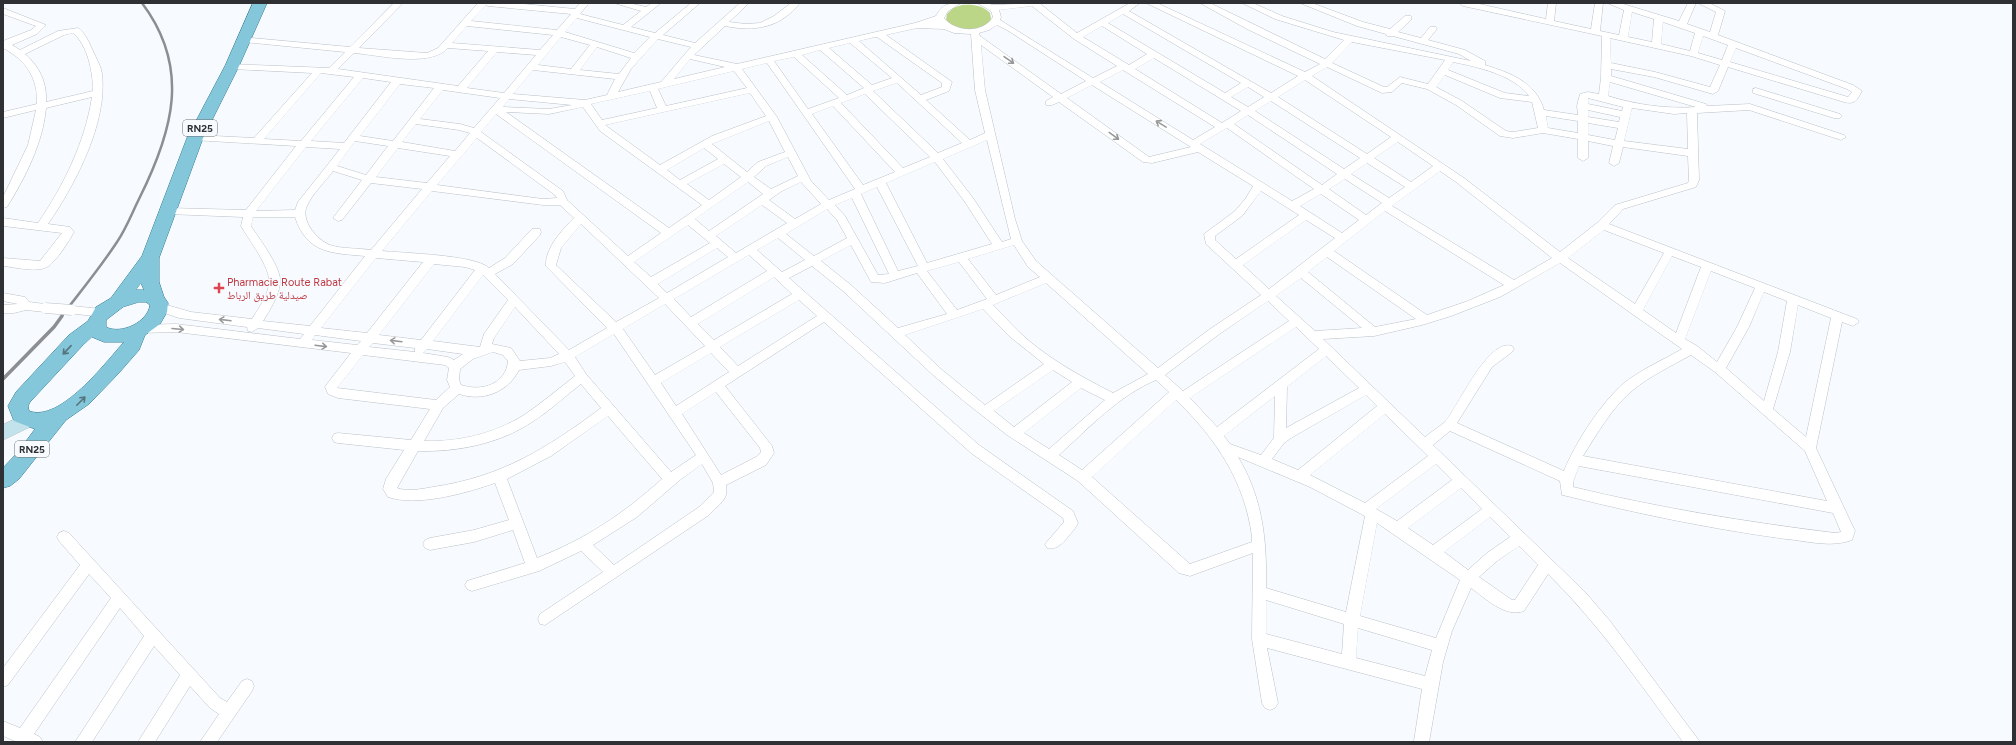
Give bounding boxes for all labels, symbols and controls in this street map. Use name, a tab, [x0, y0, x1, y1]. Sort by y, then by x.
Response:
one-way arrow	[1003, 56, 1014, 64]
one-way arrow	[1155, 119, 1167, 127]
road number: RN25	[183, 120, 217, 136]
one-way arrow	[1109, 132, 1120, 140]
place label: Pharmacie Route Rabat صيدلية طريق الرباط	[227, 276, 342, 302]
marker: Pharmacie Route Rabat صيدلية طريق الرباط	[214, 283, 224, 293]
one-way arrow	[219, 316, 232, 324]
one-way arrow	[171, 325, 184, 332]
one-way arrow	[390, 337, 403, 345]
one-way arrow	[314, 342, 327, 349]
one-way arrow	[62, 345, 72, 355]
one-way arrow	[76, 396, 86, 406]
road number: RN25	[15, 441, 49, 457]

